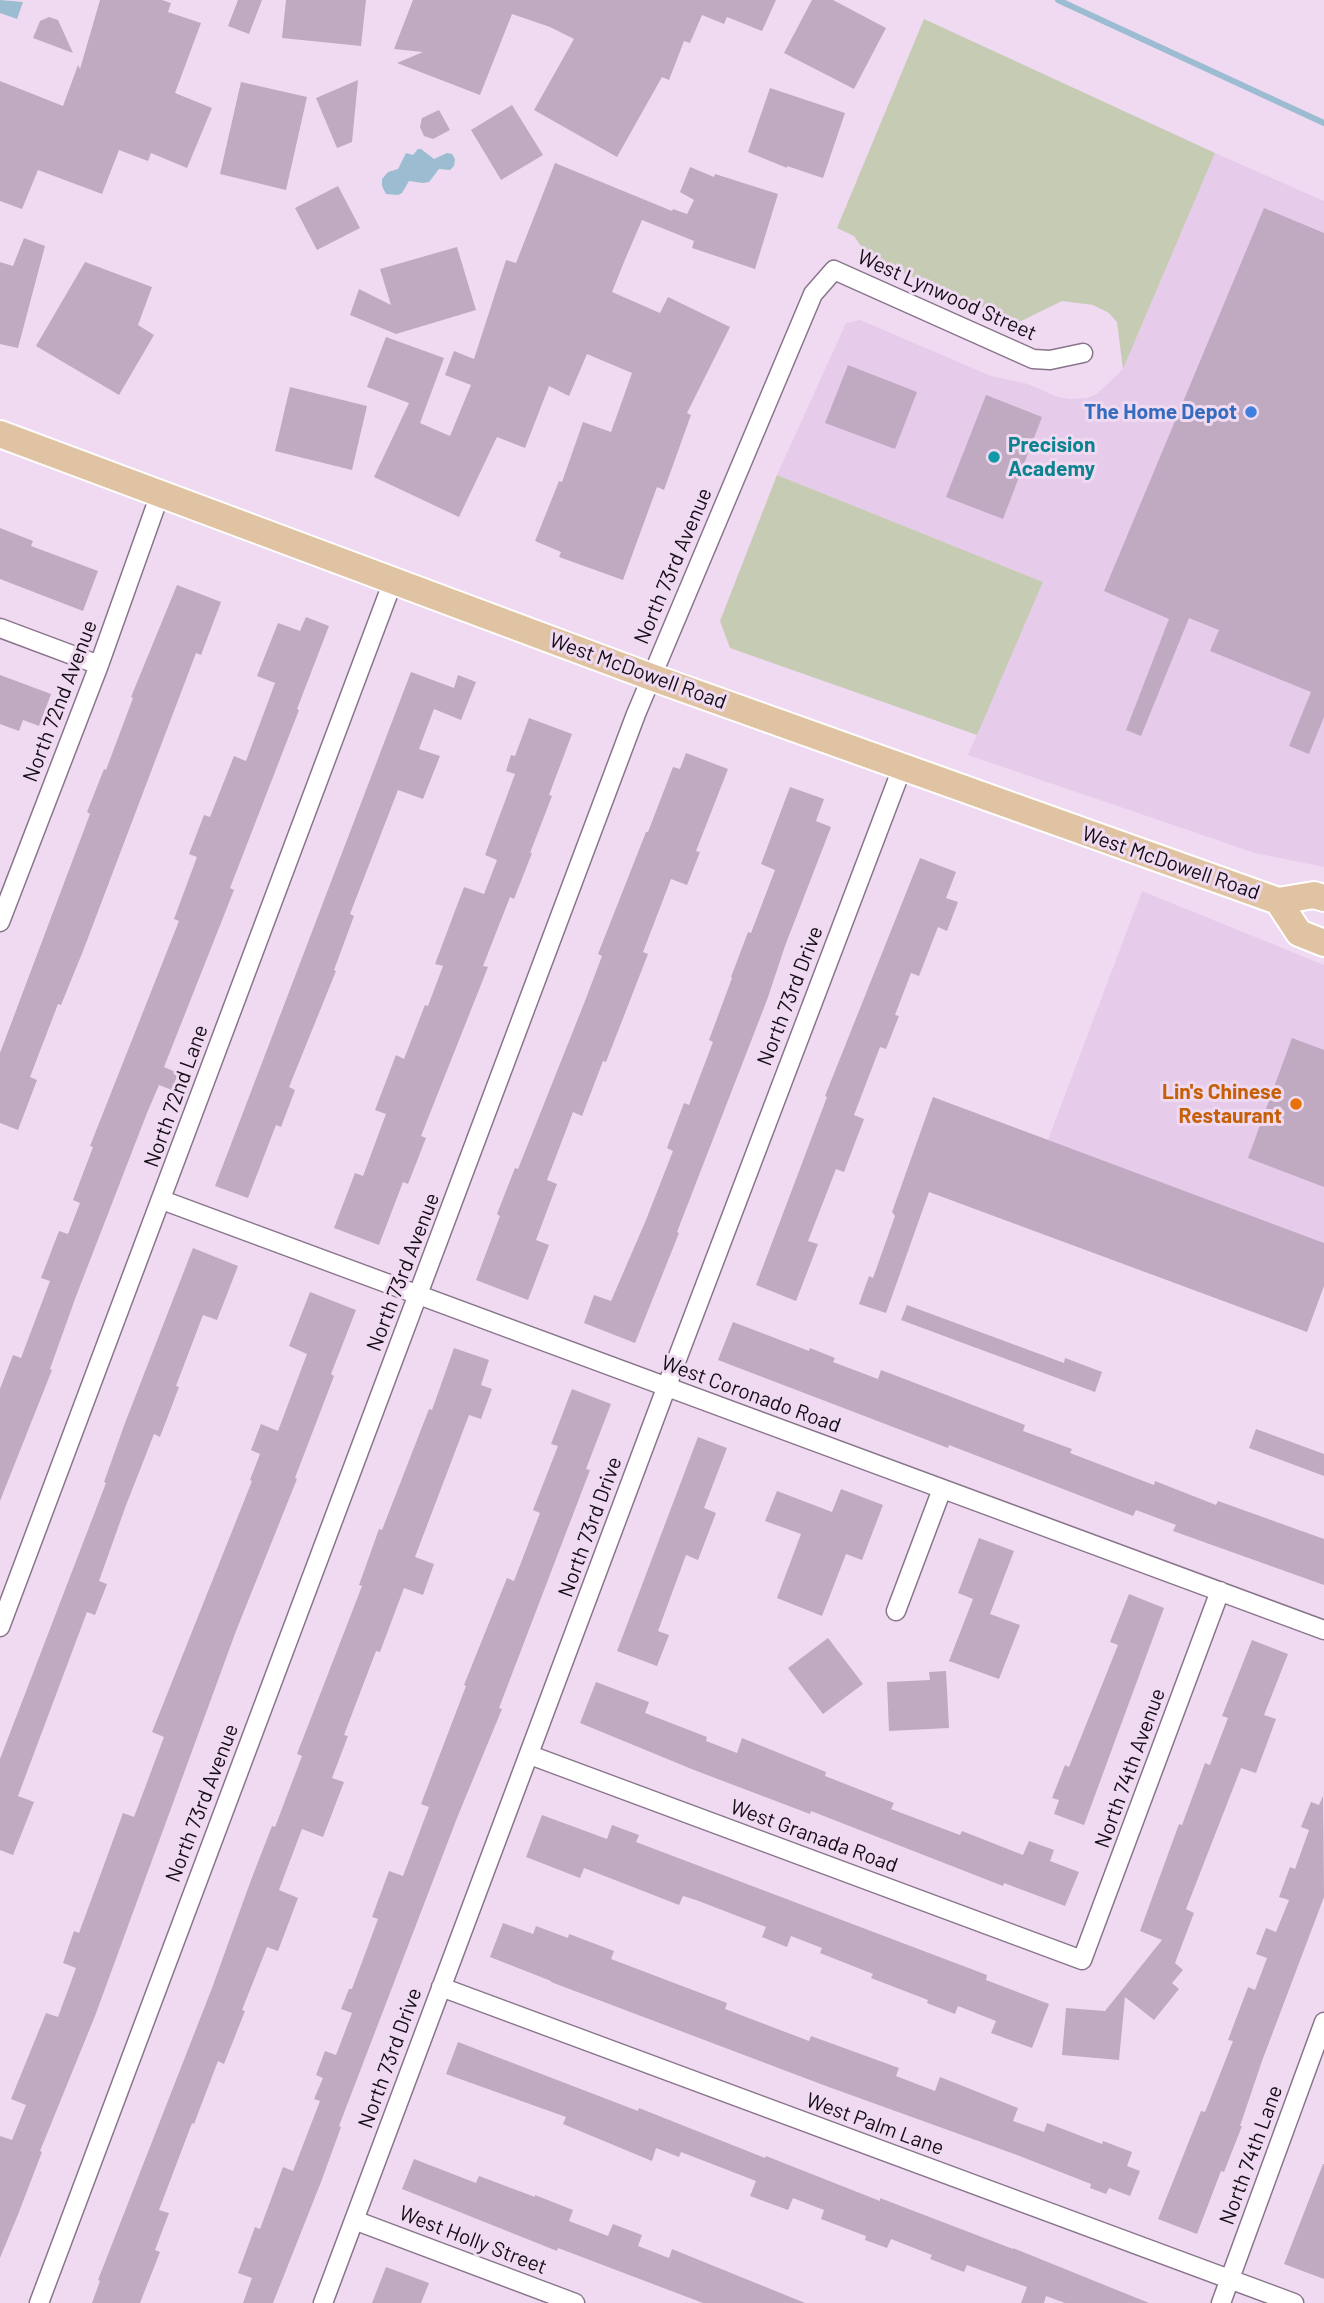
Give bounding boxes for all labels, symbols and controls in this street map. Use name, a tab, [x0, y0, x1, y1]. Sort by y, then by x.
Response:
street label: West Lynwood Street	[853, 244, 1041, 346]
place label: The Home Depot	[1084, 399, 1237, 425]
marker: The Home Depot	[1243, 404, 1259, 420]
place label: Precision Academy	[1008, 432, 1095, 482]
marker: Precision Academy	[986, 449, 1002, 465]
street label: North 73rd Avenue	[629, 484, 717, 648]
street label: North 72nd Avenue	[18, 616, 102, 786]
street label: West McDowell Road	[546, 627, 730, 715]
street label: West McDowell Road	[1079, 821, 1263, 905]
street label: North 73rd Drive	[752, 923, 828, 1069]
street label: North 72nd Lane	[139, 1021, 213, 1171]
place label: Lin's Chinese Restaurant	[1162, 1079, 1282, 1129]
marker: Lin's Chinese Restaurant	[1288, 1096, 1304, 1112]
street label: North 73rd Avenue	[361, 1189, 445, 1355]
street label: West Coronado Road	[658, 1350, 844, 1438]
street label: North 73rd Drive	[553, 1453, 627, 1601]
street label: North 74th Avenue	[1089, 1685, 1171, 1851]
street label: North 73rd Avenue	[160, 1720, 244, 1886]
street label: West Granada Road	[727, 1794, 901, 1878]
street label: North 73rd Drive	[353, 1984, 427, 2132]
street label: North 74th Lane	[1214, 2082, 1288, 2228]
street label: West Palm Lane	[803, 2087, 947, 2161]
street label: West Holly Street	[395, 2200, 551, 2280]

